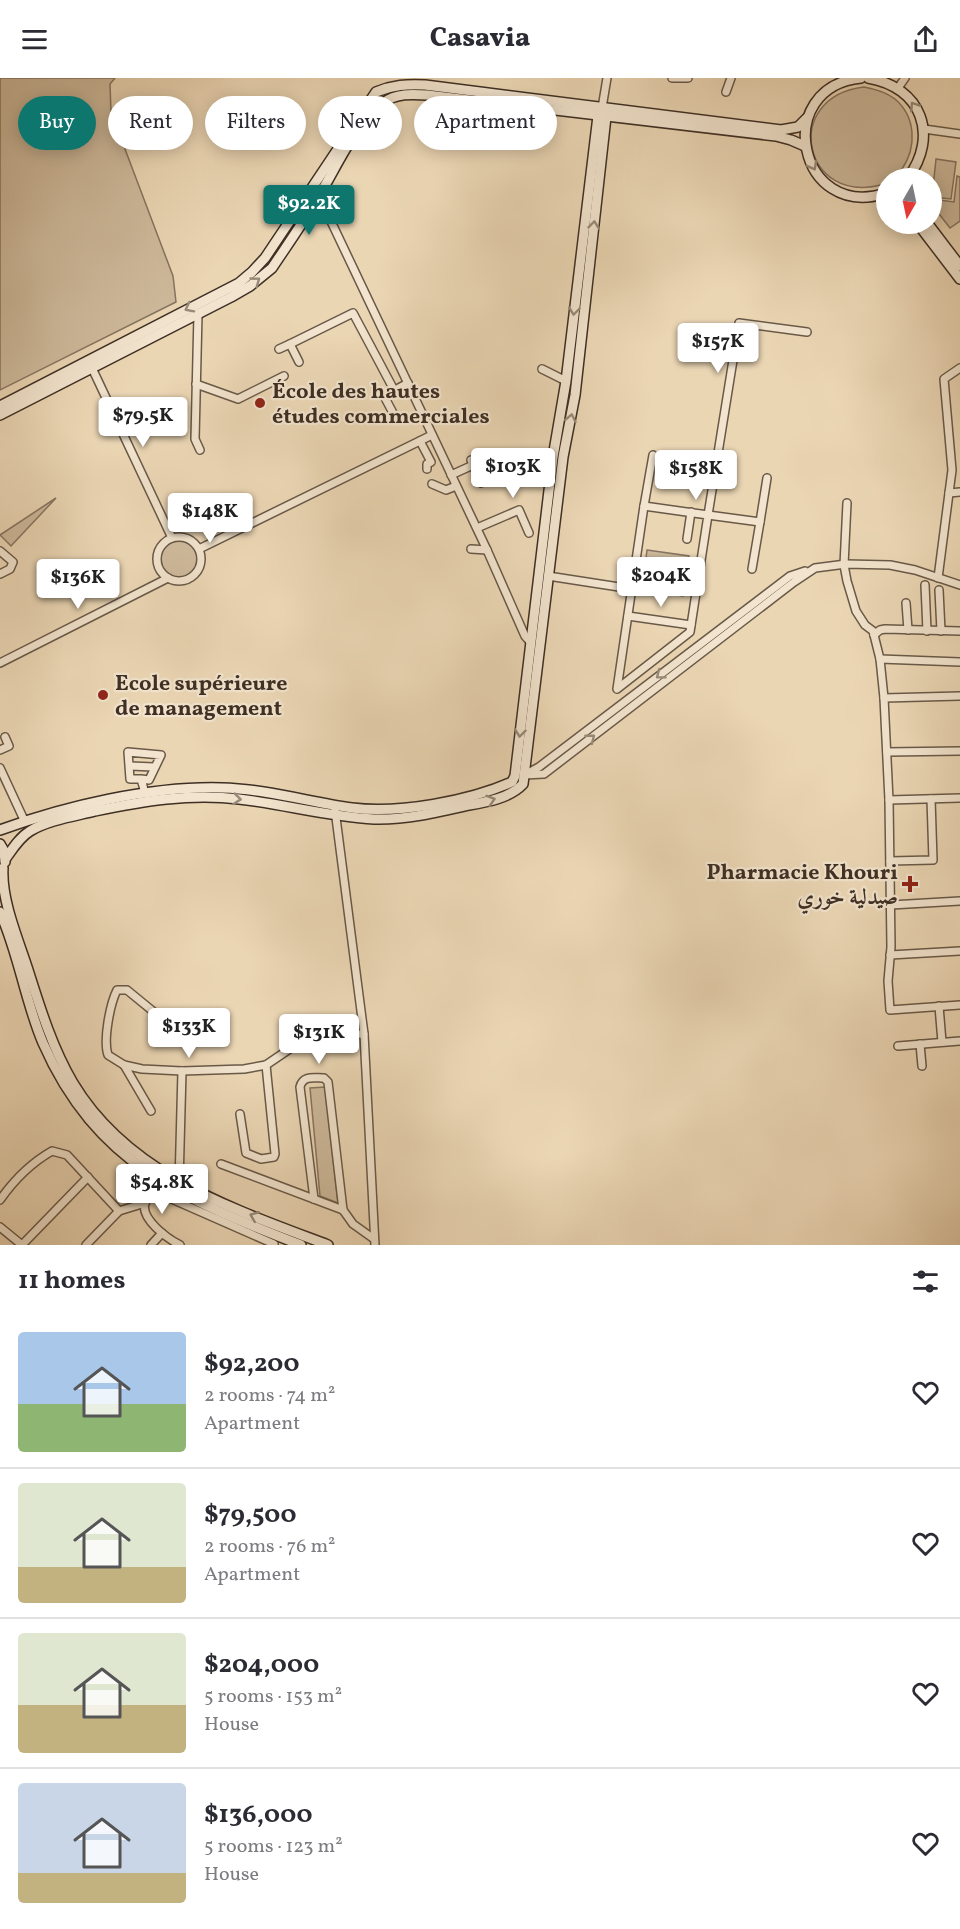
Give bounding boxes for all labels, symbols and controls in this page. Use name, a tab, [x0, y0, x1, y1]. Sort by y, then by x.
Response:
text: Casavia	[430, 20, 530, 58]
icon: menu	[18, 23, 51, 56]
icon: share	[909, 23, 942, 56]
chip: Buy	[18, 96, 96, 150]
chip: Rent	[108, 96, 193, 150]
chip: Filters	[205, 96, 306, 150]
chip: New	[318, 96, 402, 150]
chip: Apartment	[414, 96, 557, 150]
one-way arrow	[910, 101, 921, 112]
one-way arrow	[805, 160, 817, 170]
north arrow	[876, 168, 942, 234]
map controls	[876, 168, 942, 234]
pin: $92.2K	[260, 185, 358, 236]
text: $92.2K	[277, 190, 341, 218]
one-way arrow	[587, 220, 600, 229]
one-way arrow	[250, 277, 261, 288]
one-way arrow	[185, 301, 196, 312]
one-way arrow	[568, 306, 581, 315]
pin: $157K	[676, 323, 760, 374]
text: $157K	[692, 328, 744, 356]
place label: École des hautes études commerciales	[272, 377, 490, 433]
marker: École des hautes études commerciales	[253, 396, 267, 410]
pin: $79.5K	[94, 397, 192, 448]
text: $79.5K	[113, 402, 173, 430]
one-way arrow	[563, 414, 576, 424]
pin: $103K	[471, 448, 555, 499]
pin: $158K	[654, 450, 738, 501]
text: $103K	[485, 453, 541, 481]
text: $158K	[669, 455, 723, 483]
pin: $148K	[168, 493, 252, 544]
text: $148K	[182, 498, 238, 526]
pin: $204K	[619, 557, 703, 608]
pin: $136K	[36, 559, 120, 610]
text: $204K	[631, 562, 691, 590]
text: $136K	[51, 564, 105, 592]
one-way arrow	[655, 668, 666, 679]
place label: Ecole supérieure de management	[115, 669, 288, 725]
marker: Ecole supérieure de management	[96, 688, 110, 702]
one-way arrow	[514, 729, 526, 738]
one-way arrow	[585, 734, 596, 745]
one-way arrow	[232, 792, 241, 805]
one-way arrow	[485, 795, 496, 807]
place label: Pharmacie Khouri صيدلية خوري	[706, 858, 898, 915]
marker: Pharmacie Khouri صيدلية خوري	[903, 877, 917, 891]
pin: $133K	[147, 1008, 231, 1059]
text: $133K	[162, 1013, 216, 1041]
pin: $131K	[277, 1014, 361, 1065]
text: $131K	[293, 1019, 345, 1047]
pin: $54.8K	[113, 1164, 211, 1215]
text: $54.8K	[130, 1169, 194, 1197]
one-way arrow	[249, 1211, 260, 1223]
text: 11 homes	[18, 1263, 125, 1299]
icon: filters	[909, 1265, 942, 1298]
text: $92,200	[204, 1346, 300, 1382]
icon: home	[66, 1356, 138, 1428]
icon: heart	[909, 1376, 942, 1409]
text: 2 rooms · 74 m²	[204, 1382, 335, 1410]
text: Apartment	[204, 1410, 300, 1438]
text: $79,500	[204, 1497, 297, 1533]
icon: home	[66, 1507, 138, 1579]
icon: heart	[909, 1527, 942, 1560]
text: 2 rooms · 76 m²	[204, 1533, 336, 1561]
text: Apartment	[204, 1561, 300, 1589]
text: $204,000	[204, 1647, 319, 1683]
icon: home	[66, 1657, 138, 1729]
icon: heart	[909, 1677, 942, 1710]
text: 5 rooms · 153 m²	[204, 1683, 342, 1711]
text: House	[204, 1711, 259, 1739]
text: $136,000	[204, 1797, 313, 1833]
icon: home	[66, 1807, 138, 1879]
icon: heart	[909, 1827, 942, 1860]
text: 5 rooms · 123 m²	[204, 1833, 343, 1861]
text: House	[204, 1861, 259, 1889]

